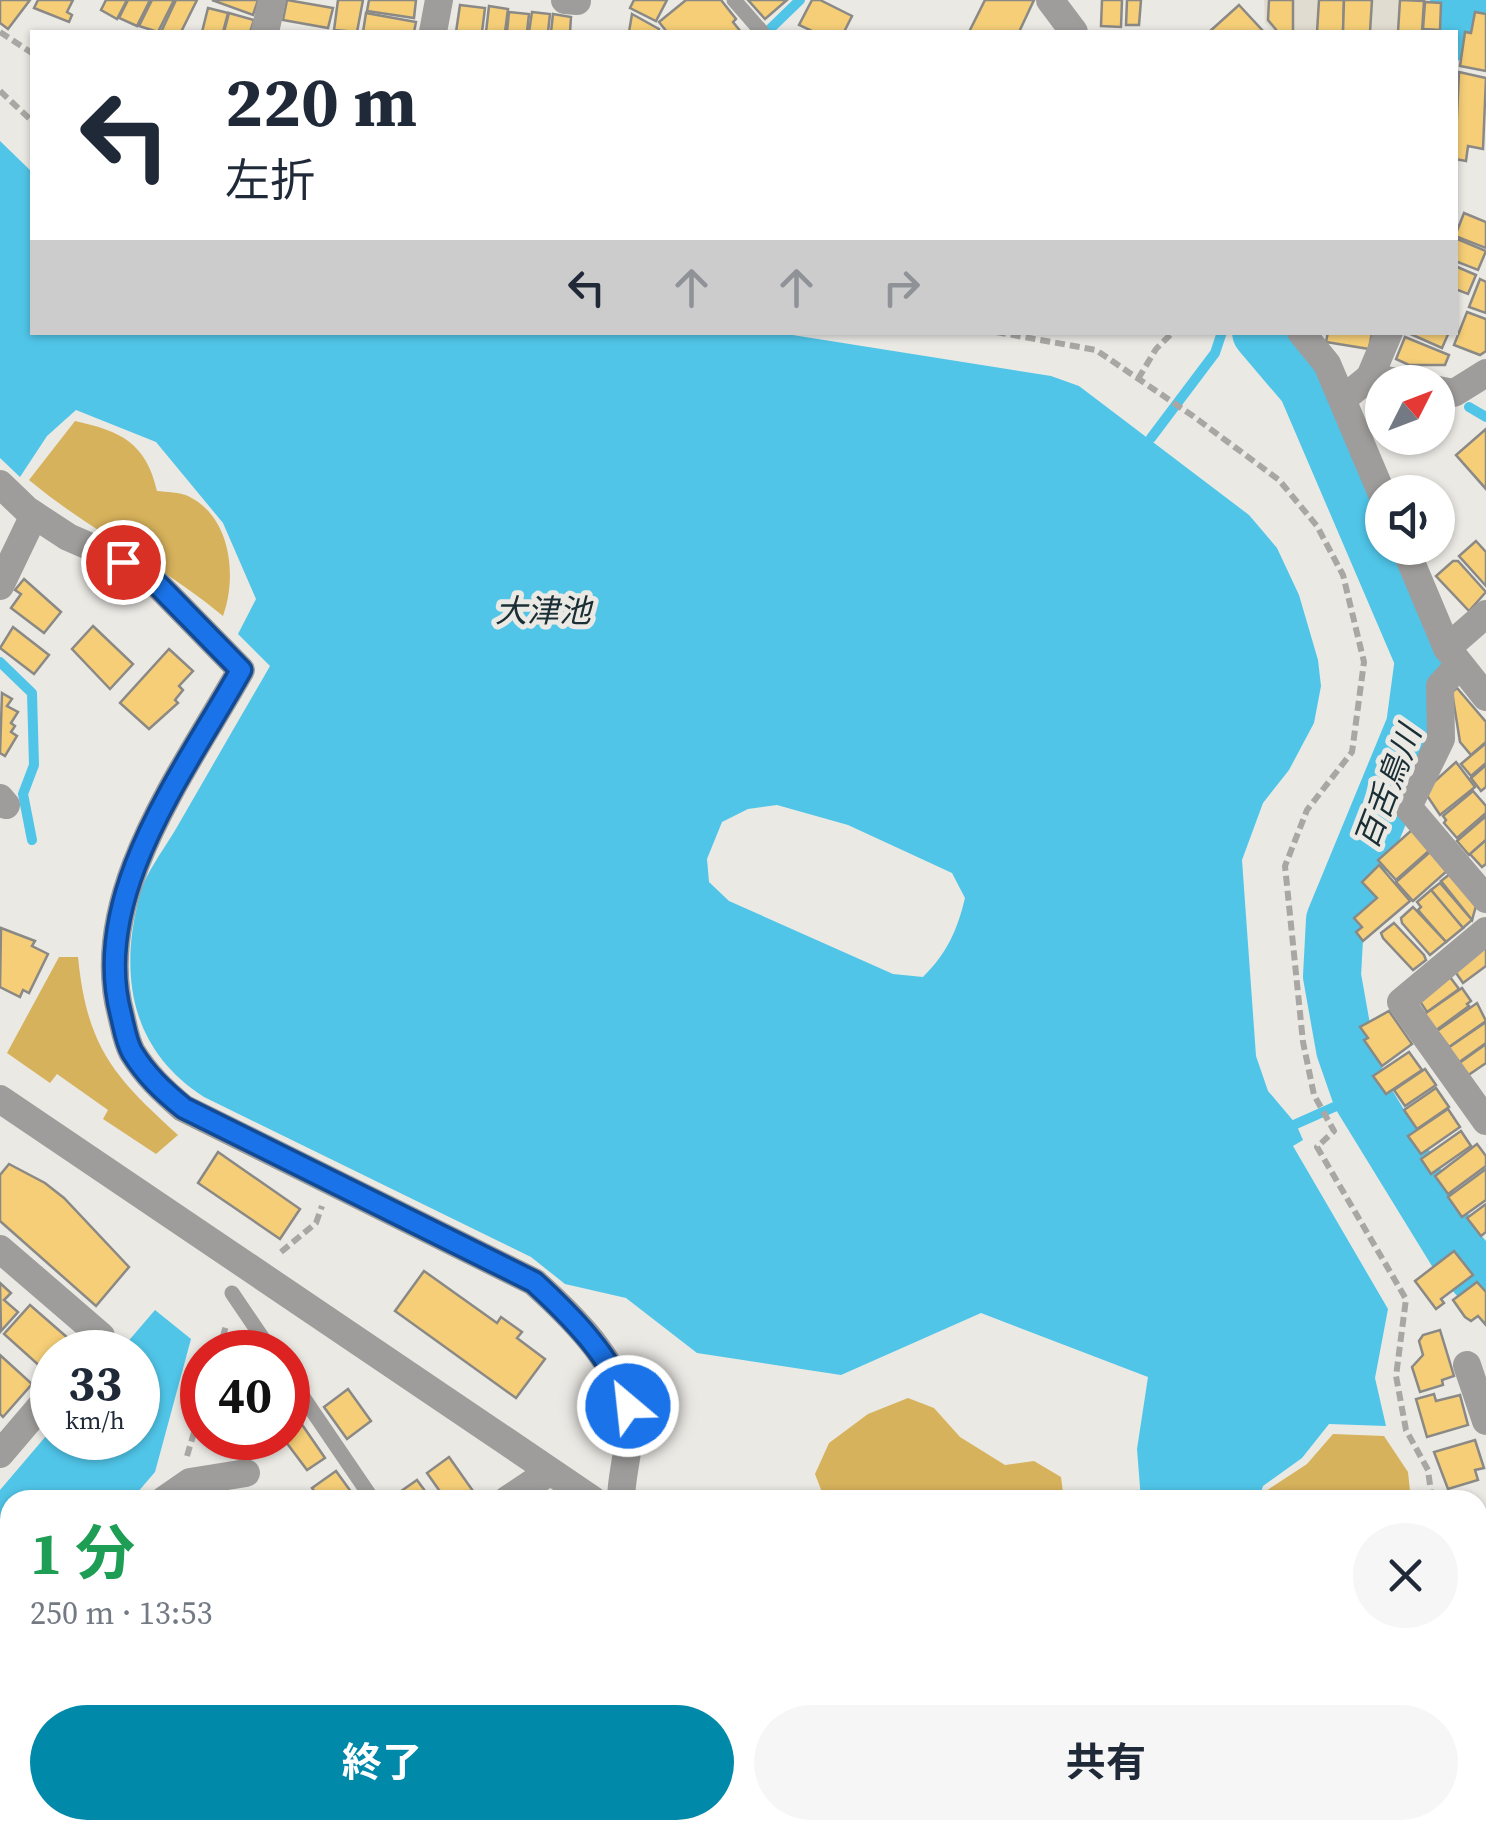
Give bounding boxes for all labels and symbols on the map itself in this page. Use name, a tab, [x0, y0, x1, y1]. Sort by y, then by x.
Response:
north arrow	[1365, 365, 1455, 455]
pin	[81, 520, 166, 605]
water label: 大津池	[495, 589, 594, 633]
water label: 百舌鳥川	[1345, 717, 1433, 855]
speed limit sign: 40	[180, 1330, 310, 1460]
position arrow	[576, 1354, 680, 1458]

